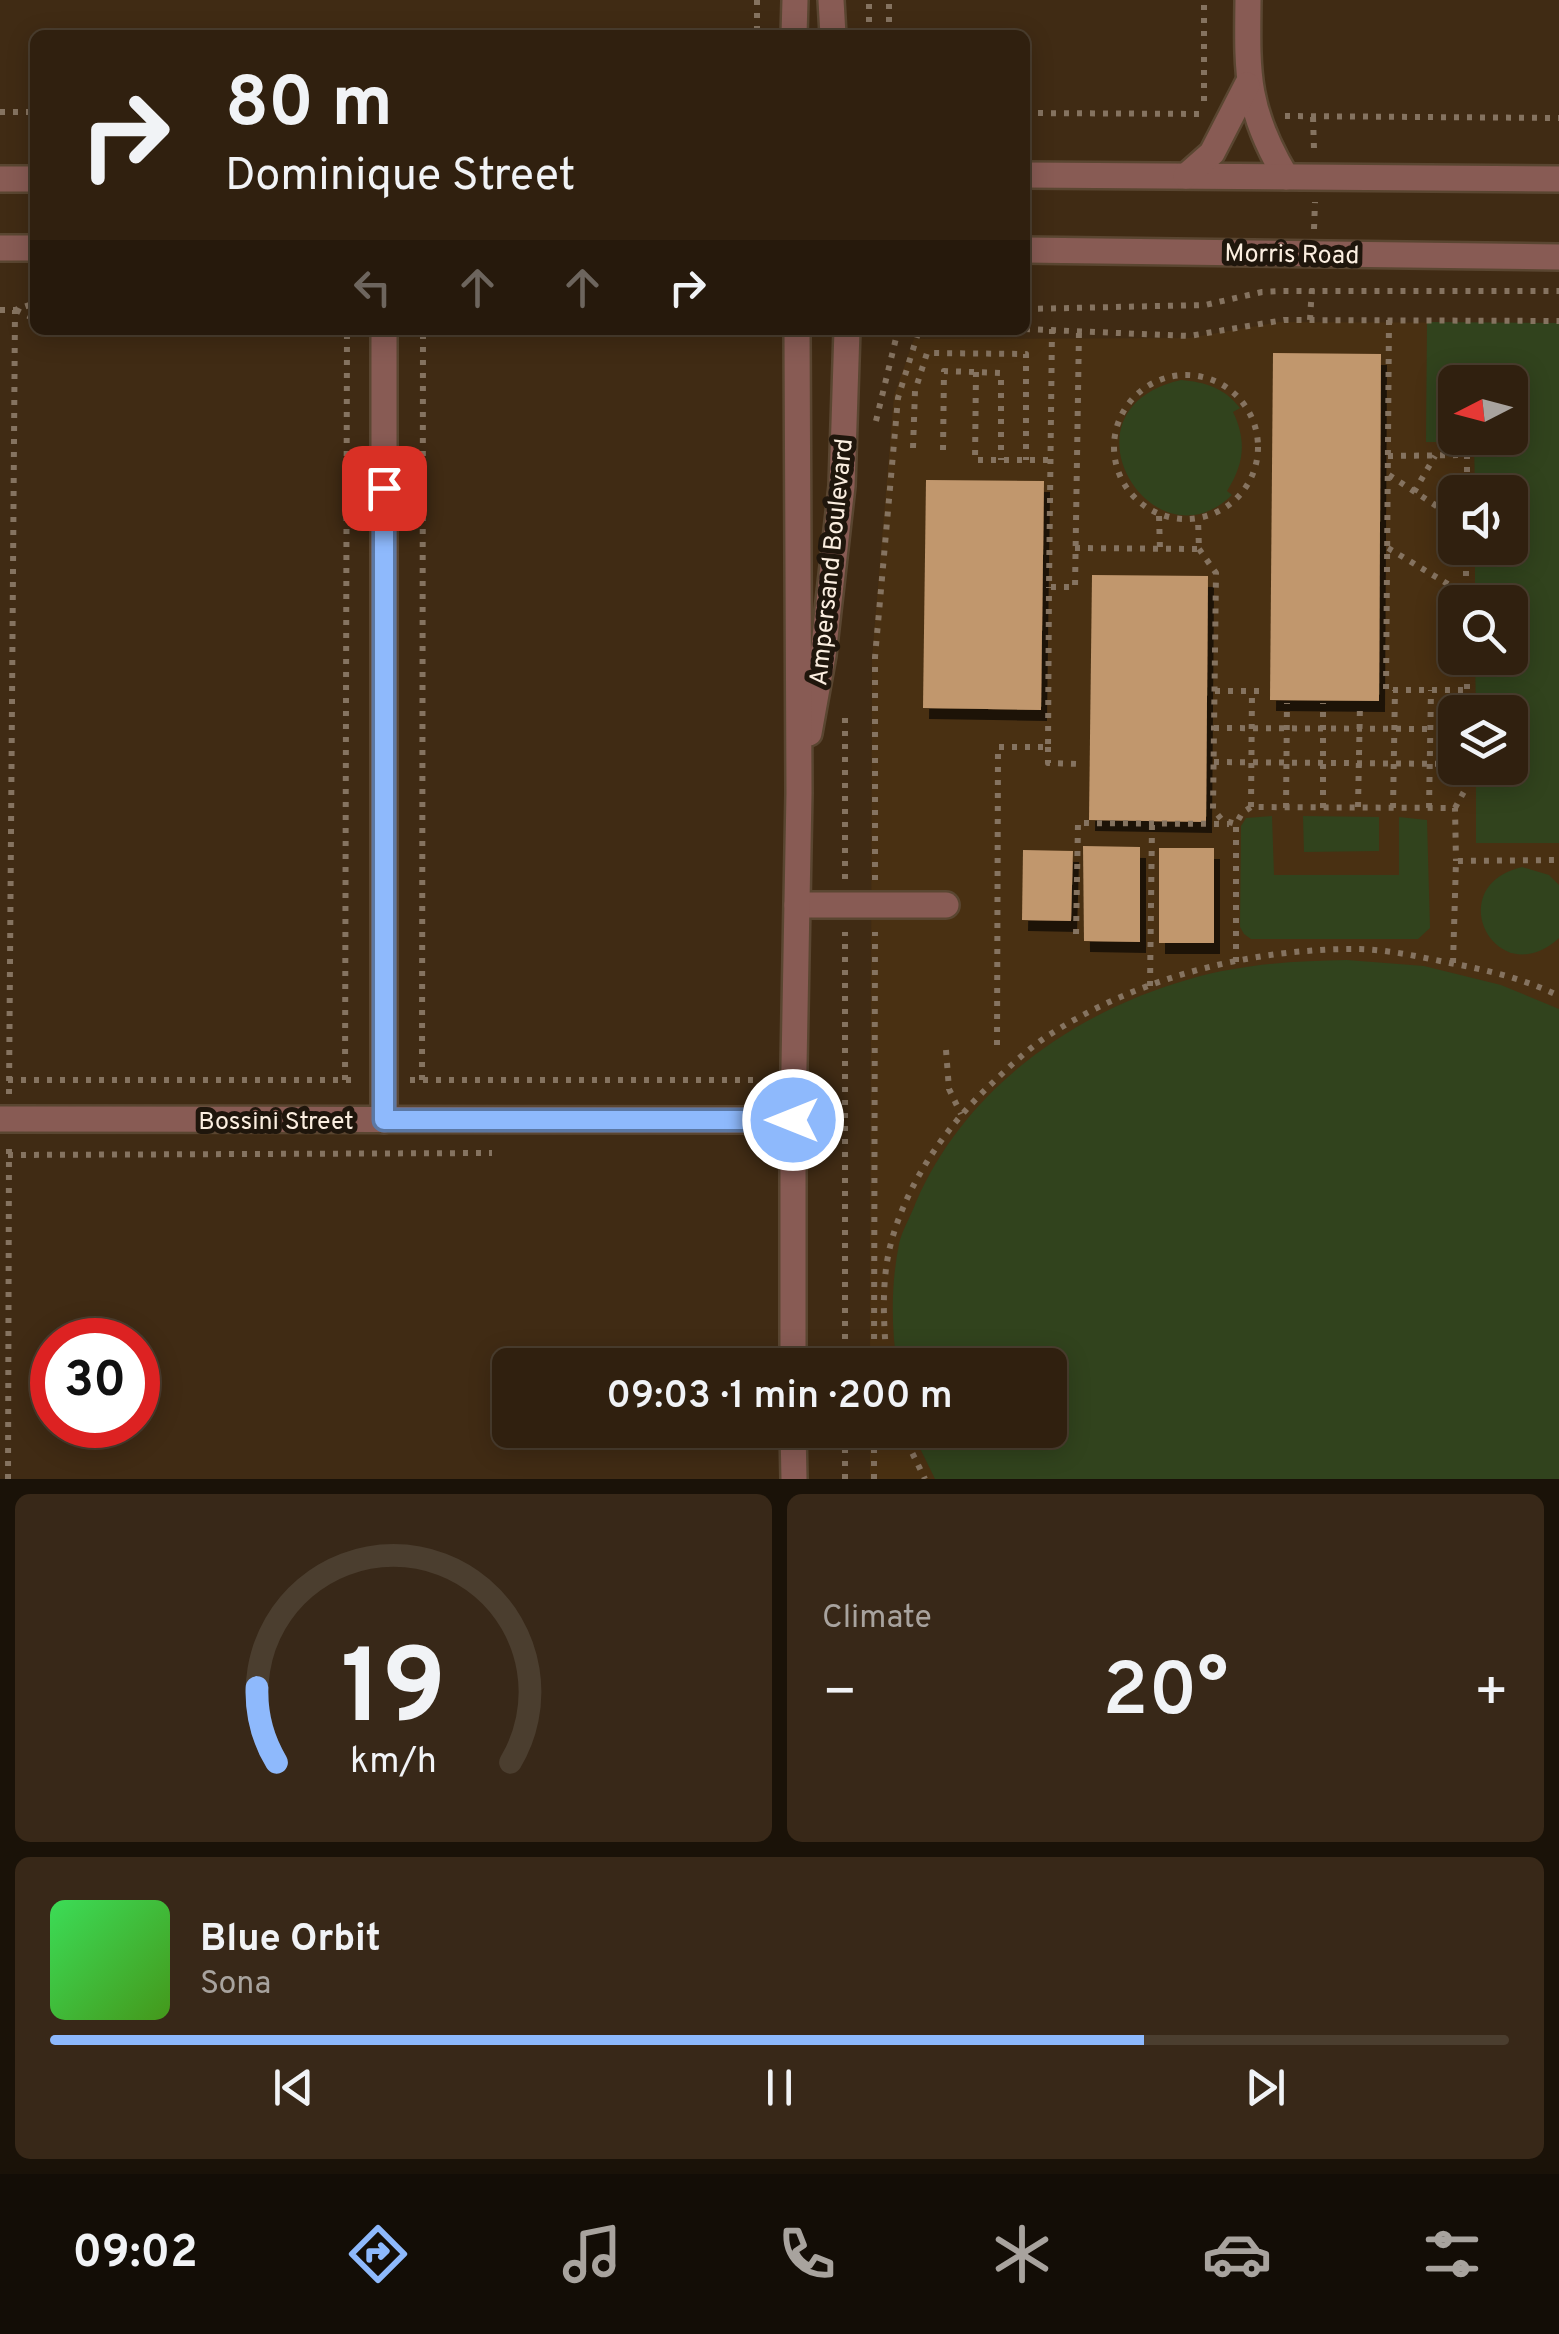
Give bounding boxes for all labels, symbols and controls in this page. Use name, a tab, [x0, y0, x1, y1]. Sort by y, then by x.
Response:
text: 80 m	[225, 62, 393, 151]
icon: right	[60, 70, 190, 200]
text: Dominique Street	[225, 149, 576, 206]
street label: Morris Road	[1224, 239, 1360, 273]
icon: left	[345, 260, 400, 315]
icon: ahead	[450, 260, 505, 315]
icon: ahead	[555, 260, 610, 315]
icon: right	[660, 260, 715, 315]
north arrow	[1438, 365, 1528, 455]
map controls	[1438, 365, 1528, 785]
street label: Ampersand Boulevard	[804, 437, 862, 688]
pin	[342, 446, 427, 531]
icon: arrive	[357, 461, 412, 516]
button: sound	[1438, 475, 1528, 565]
button: search	[1438, 585, 1528, 675]
button: layers	[1438, 695, 1528, 785]
position arrow	[741, 1068, 845, 1172]
street label: Bossini Street	[198, 1107, 354, 1139]
speed limit sign: 30	[30, 1318, 160, 1448]
text: 09:03 · 1 min · 200 m	[606, 1373, 953, 1422]
text: Climate	[822, 1599, 932, 1639]
text: 19	[341, 1628, 446, 1760]
text: 20°	[1103, 1647, 1228, 1742]
text: −	[822, 1660, 857, 1730]
text: +	[1474, 1660, 1509, 1730]
text: km/h	[350, 1740, 437, 1786]
text: Blue Orbit	[200, 1916, 381, 1965]
text: Sona	[200, 1965, 271, 2005]
icon: previous	[266, 2060, 321, 2115]
icon: pause	[752, 2060, 807, 2115]
icon: next	[1238, 2060, 1293, 2115]
icon: directions	[343, 2219, 413, 2289]
icon: music	[557, 2219, 627, 2289]
icon: phone	[772, 2219, 842, 2289]
icon: climate	[987, 2219, 1057, 2289]
icon: car	[1202, 2219, 1272, 2289]
icon: filters	[1417, 2219, 1487, 2289]
text: 09:02	[72, 2226, 198, 2283]

